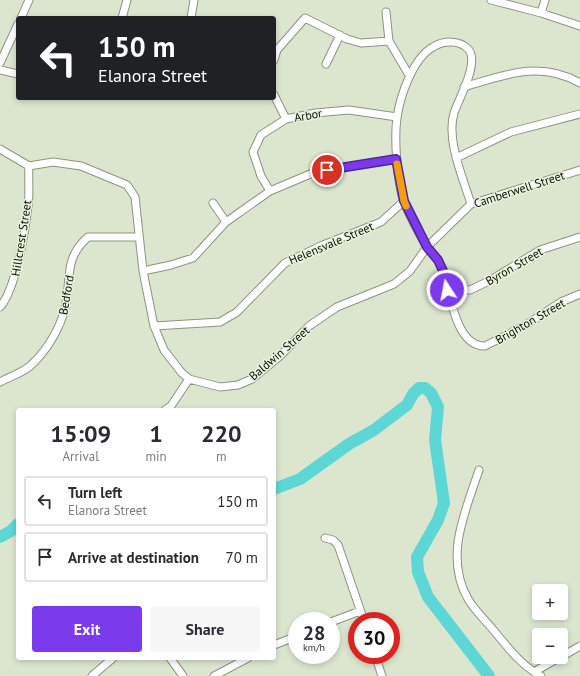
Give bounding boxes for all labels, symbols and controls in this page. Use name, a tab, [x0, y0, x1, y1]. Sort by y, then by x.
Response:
text: 150 m	[98, 28, 175, 65]
icon: left	[32, 32, 84, 84]
text: Elanora Street	[98, 64, 207, 87]
street label: Arbor	[293, 105, 323, 125]
pin	[310, 153, 344, 187]
icon: arrive	[316, 159, 338, 181]
street label: Camberwell Street	[472, 167, 566, 211]
street label: Hillcrest Street	[8, 199, 34, 277]
street label: Helensvale Street	[286, 218, 376, 268]
street label: Byron Street	[483, 244, 545, 288]
position arrow	[426, 269, 468, 311]
street label: Bedford	[55, 274, 77, 316]
street label: Brighton Street	[492, 295, 568, 347]
street label: Baldwin Street	[246, 323, 312, 383]
text: 15:09	[50, 418, 111, 449]
text: 1	[149, 418, 163, 449]
text: 220	[201, 418, 242, 449]
text: Arrival	[63, 448, 99, 465]
text: min	[145, 448, 167, 465]
text: m	[216, 448, 227, 465]
text: Turn left	[68, 483, 122, 502]
icon: left	[34, 490, 56, 512]
text: 150 m	[217, 492, 258, 511]
text: Elanora Street	[68, 502, 147, 519]
icon: arrive	[34, 546, 56, 568]
text: Arrive at destination	[68, 548, 199, 567]
text: 70 m	[225, 548, 258, 567]
map controls	[532, 584, 568, 664]
button: +	[532, 584, 568, 620]
button: Exit	[32, 606, 142, 652]
button: Share	[150, 606, 260, 652]
speed limit sign: 30	[348, 612, 400, 664]
text: 28	[303, 620, 325, 646]
button: −	[532, 628, 568, 664]
text: km/h	[303, 641, 325, 654]

